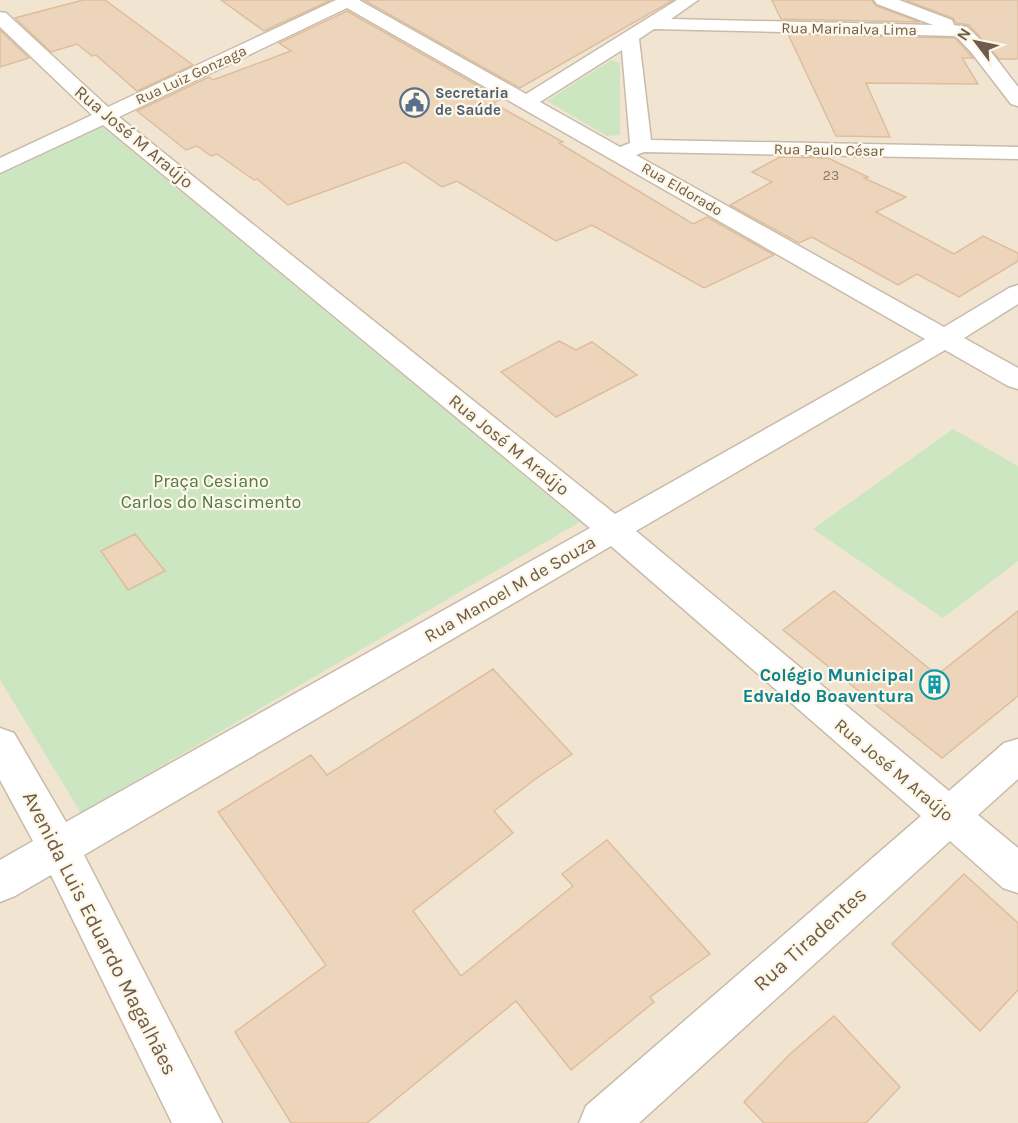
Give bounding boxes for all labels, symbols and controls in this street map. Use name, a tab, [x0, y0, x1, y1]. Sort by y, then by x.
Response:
north arrow	[946, 12, 1006, 72]
street label: Rua Marinalva Lima	[781, 19, 917, 39]
text: N	[953, 24, 975, 44]
street label: Rua Luiz Gonzaga	[133, 41, 249, 109]
street label: Rua José M Araújo	[70, 81, 198, 193]
place label: Secretaria de Saúde	[435, 84, 509, 119]
public building icon: Secretaria de Saúde	[398, 86, 430, 118]
street label: Rua Paulo César	[774, 140, 885, 160]
street label: Rua Eldorado	[638, 159, 726, 219]
house number: 23	[823, 167, 839, 184]
street label: Rua José M Araújo	[444, 390, 574, 500]
park label: Praça Cesiano Carlos do Nascimento	[121, 470, 301, 513]
street label: Rua Manoel M de Souza	[420, 531, 600, 647]
place label: Colégio Municipal Edvaldo Boaventura	[743, 664, 914, 707]
building icon: Colégio Municipal Edvaldo Boaventura	[919, 669, 951, 701]
street label: Rua José M Araújo	[830, 714, 958, 826]
street label: Avenida Luis Eduardo Magalhães	[18, 787, 182, 1079]
street label: Rua Tiradentes	[749, 882, 871, 996]

